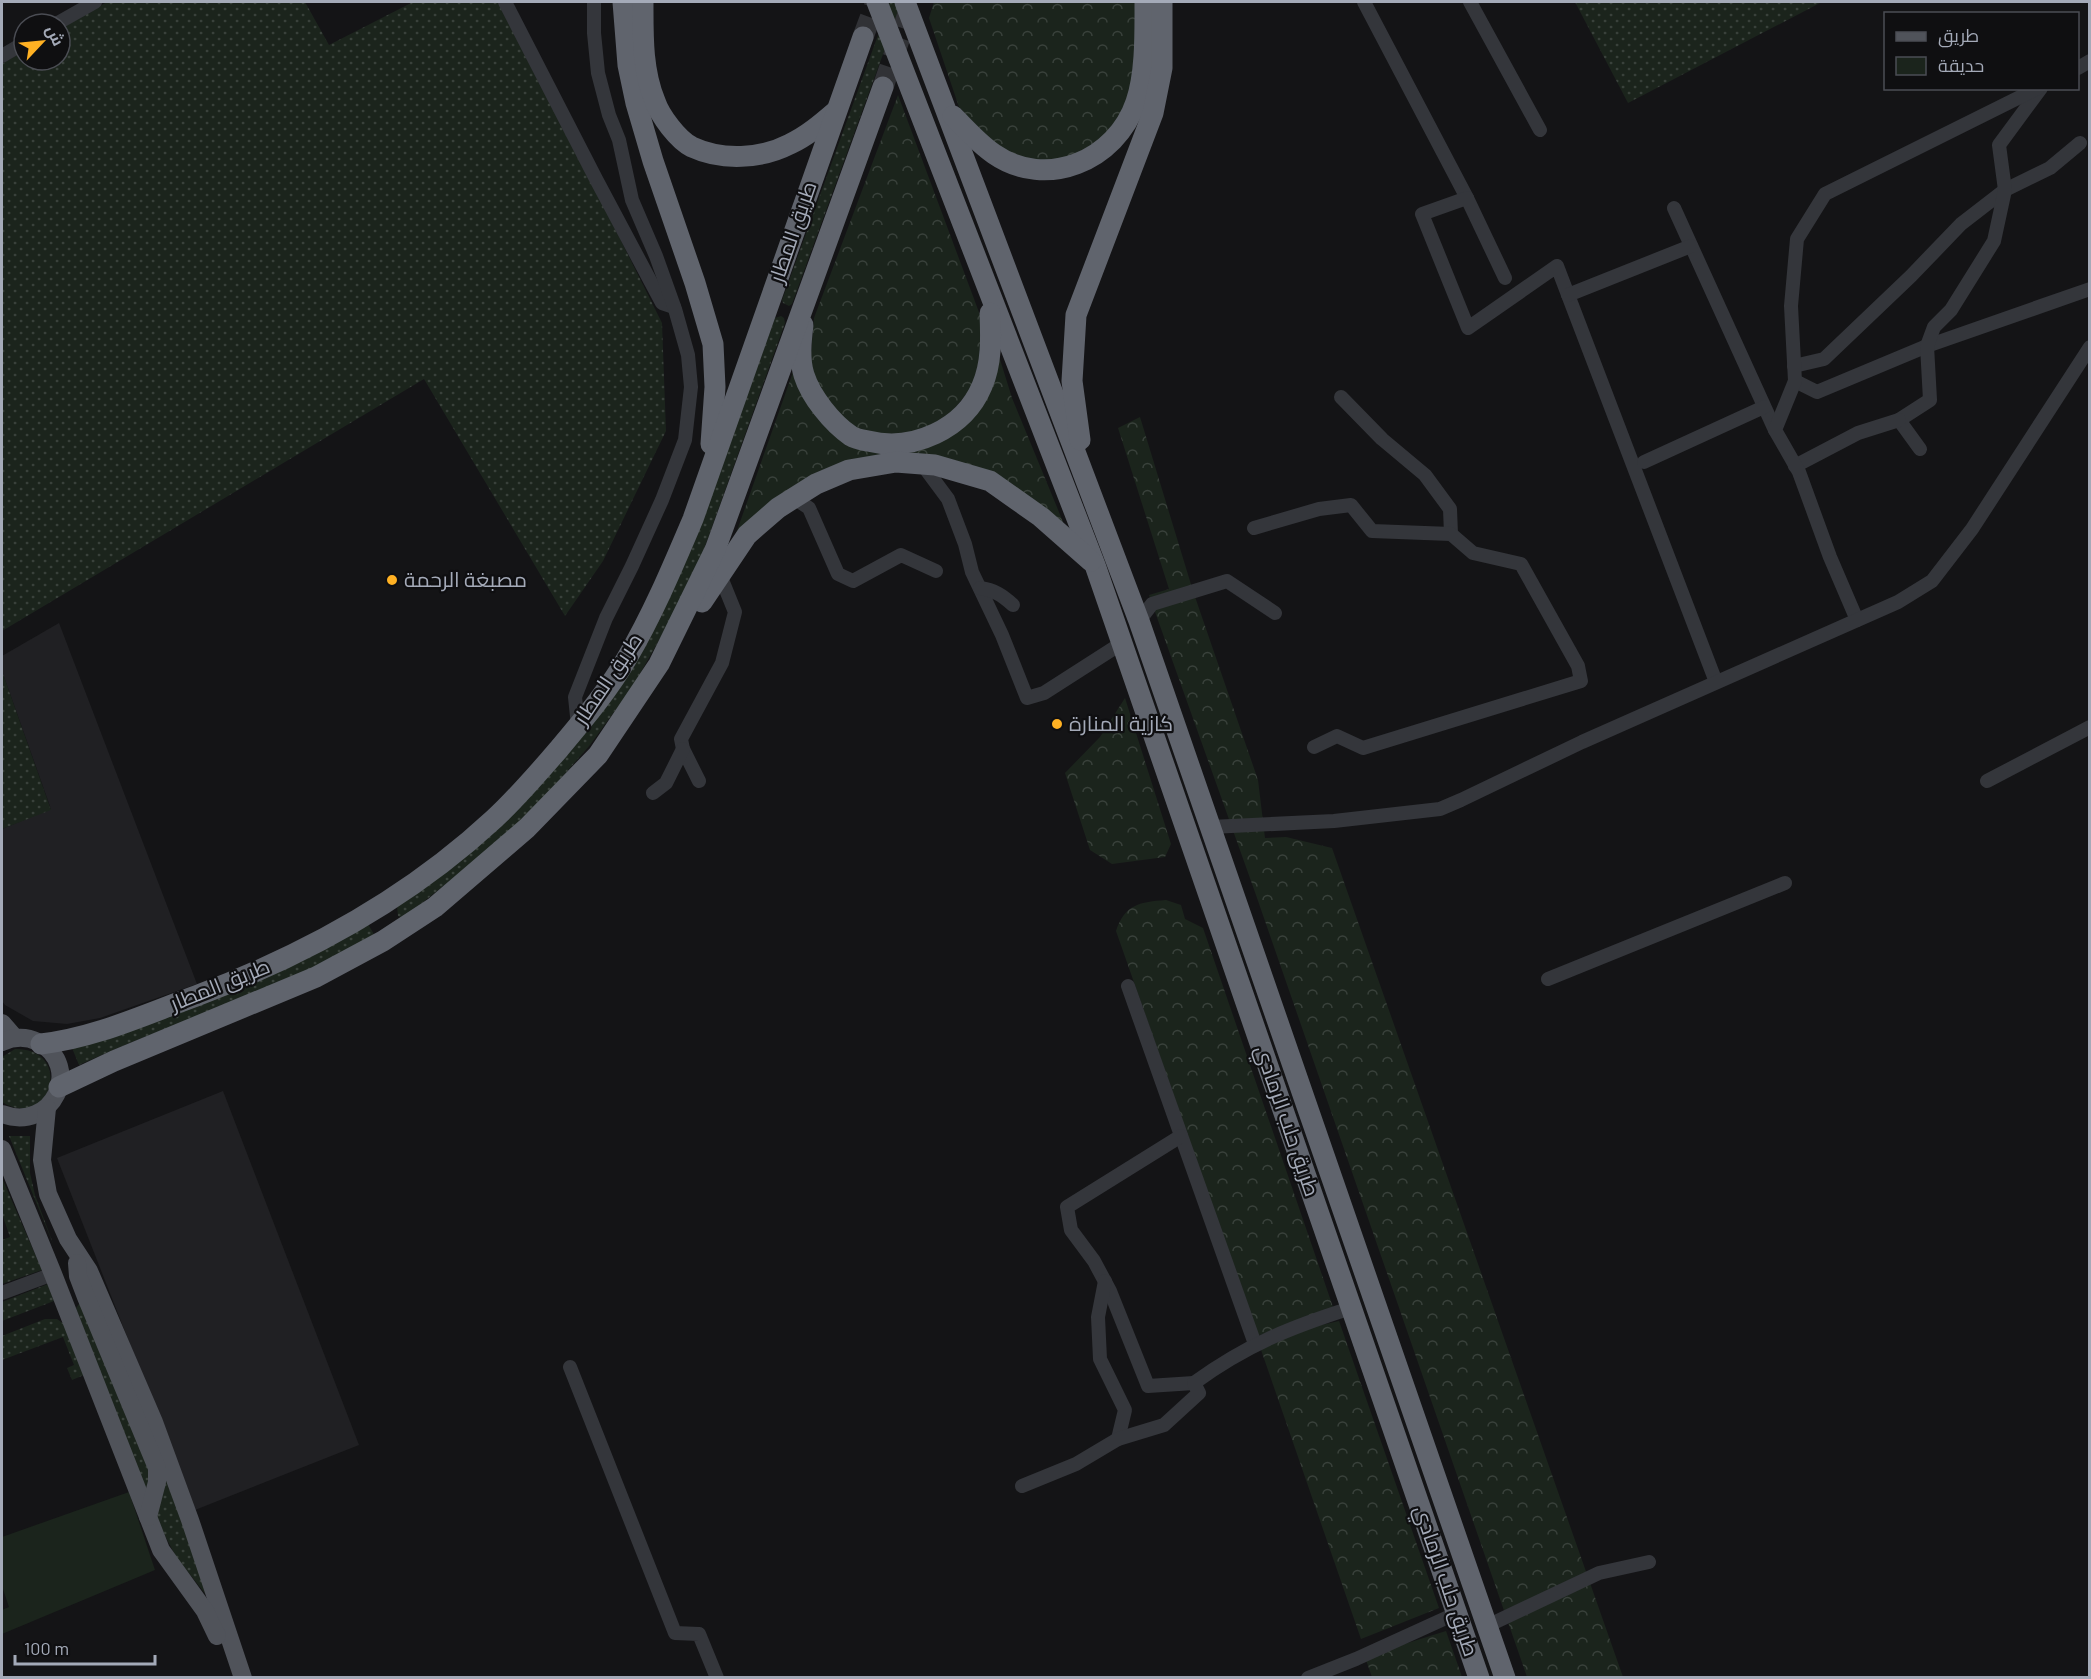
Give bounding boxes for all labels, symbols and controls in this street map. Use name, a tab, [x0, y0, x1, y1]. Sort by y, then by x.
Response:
north arrow	[12, 12, 72, 72]
legend	[1884, 12, 2079, 90]
text: ش	[42, 22, 69, 49]
text: طريق	[1938, 24, 1979, 48]
text: حديقة	[1938, 54, 1984, 76]
street label: طريق المطار	[762, 178, 822, 287]
place label: مصبغة الرحمة	[404, 566, 527, 592]
marker: مصبغة الرحمة	[385, 573, 399, 587]
street label: طريق المطار	[566, 628, 648, 731]
place label: كازية المنارة	[1069, 710, 1173, 736]
marker: كازية المنارة	[1050, 717, 1064, 731]
street label: طريق المطار	[165, 952, 274, 1017]
street label: طريق حلب الرمادي	[1246, 1042, 1326, 1201]
street label: طريق حلب الرمادي	[1405, 1502, 1485, 1661]
scale bar	[15, 1628, 154, 1666]
text: 100 m	[24, 1637, 69, 1659]

